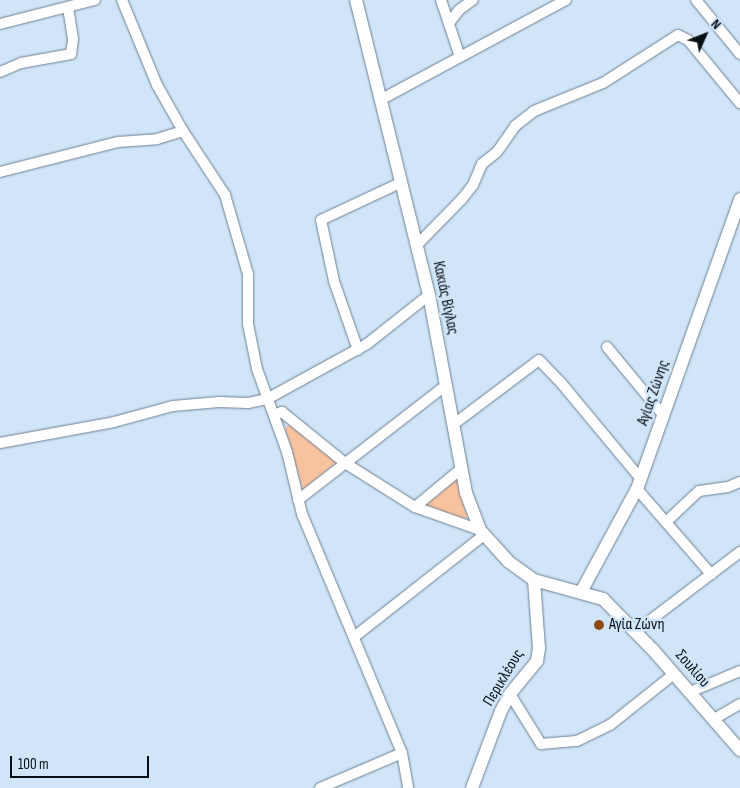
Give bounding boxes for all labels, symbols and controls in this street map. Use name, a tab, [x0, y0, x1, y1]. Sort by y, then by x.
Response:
north arrow	[680, 10, 730, 60]
text: N	[707, 16, 725, 33]
street label: Κακιάς Βίγλας	[428, 259, 462, 337]
street label: Αγίας Ζώνης	[634, 358, 674, 428]
place label: Αγία Ζώνη	[609, 615, 664, 635]
marker: Αγία Ζώνη	[593, 619, 605, 631]
street label: Περικλέους	[480, 646, 528, 710]
street label: Σουλίου	[671, 646, 713, 692]
scale bar	[12, 746, 151, 778]
text: 100 m	[18, 755, 49, 774]

